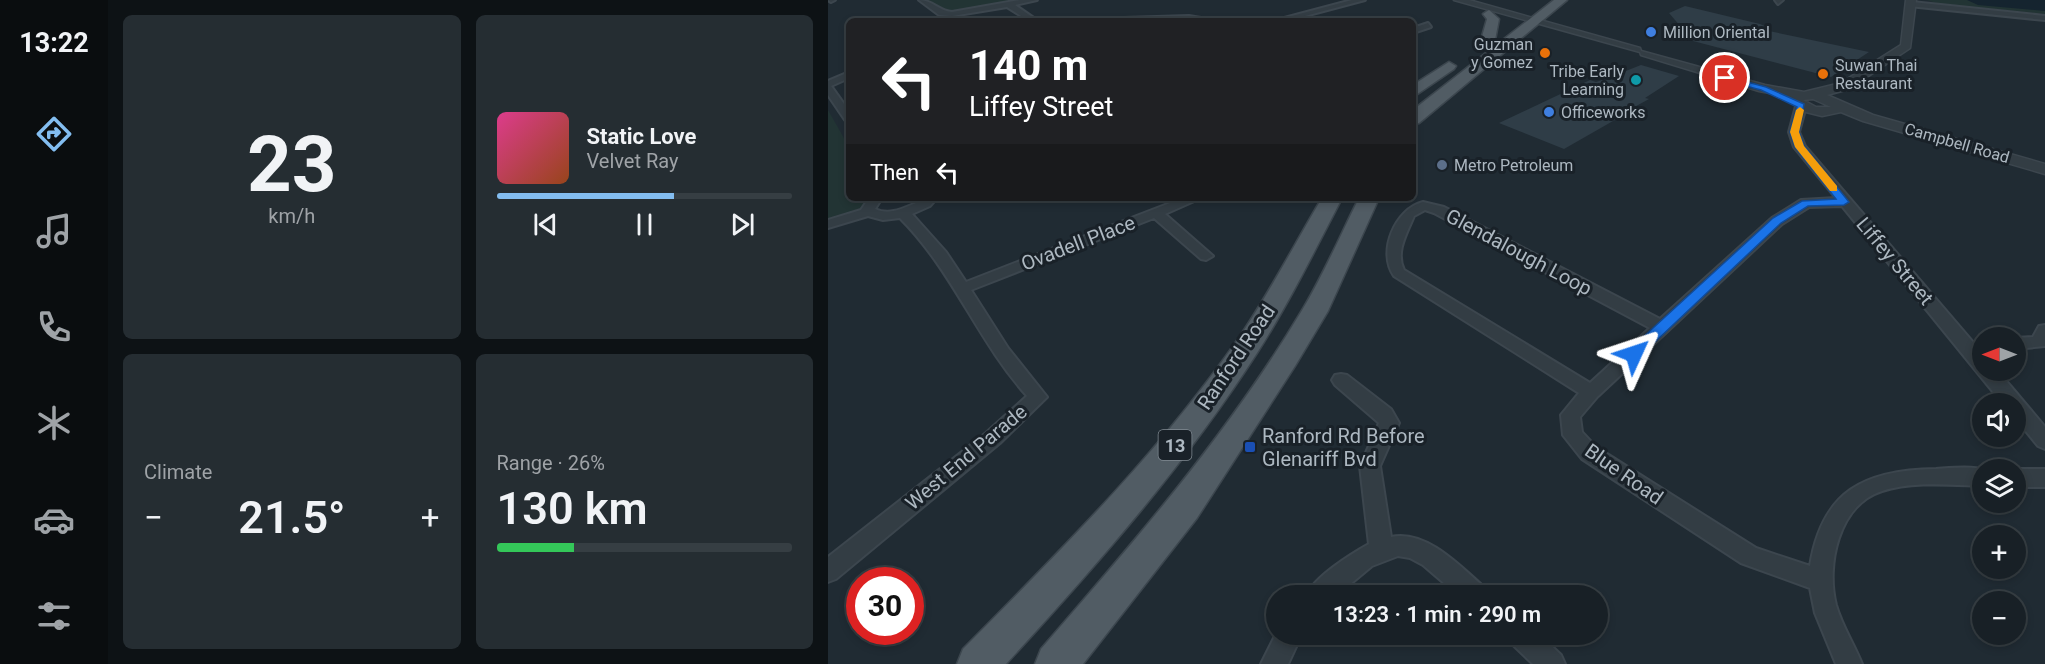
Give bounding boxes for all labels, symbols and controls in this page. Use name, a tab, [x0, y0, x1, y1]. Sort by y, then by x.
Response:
place label: Million Oriental	[1663, 23, 1770, 42]
marker: Million Oriental	[1644, 25, 1658, 39]
text: 13:22	[19, 27, 89, 59]
place label: Guzman y Gomez	[1471, 35, 1533, 72]
text: 140 m	[969, 41, 1088, 90]
icon: left	[870, 42, 948, 120]
marker: Guzman y Gomez	[1538, 46, 1552, 60]
pin	[1699, 52, 1750, 103]
place label: Suwan Thai Restaurant	[1835, 56, 1918, 93]
icon: arrive	[1708, 61, 1741, 94]
place label: Tribe Early Learning	[1550, 62, 1624, 99]
marker: Suwan Thai Restaurant	[1816, 67, 1830, 81]
marker: Tribe Early Learning	[1629, 73, 1643, 87]
text: Liffey Street	[969, 91, 1113, 123]
place label: Officeworks	[1561, 103, 1645, 122]
marker: Officeworks	[1542, 105, 1556, 119]
icon: directions	[33, 113, 75, 155]
text: 23	[247, 119, 337, 210]
street label: Campbell Road	[1902, 119, 2012, 167]
text: Static Love	[587, 124, 697, 149]
text: Velvet Ray	[587, 149, 678, 173]
icon: left	[931, 156, 964, 189]
place label: Metro Petroleum	[1454, 156, 1573, 175]
marker: Metro Petroleum	[1435, 158, 1449, 172]
text: Then	[870, 160, 919, 185]
street label: Glendalough Loop	[1442, 203, 1596, 301]
text: km/h	[268, 204, 315, 228]
icon: previous	[529, 208, 562, 241]
icon: pause	[628, 208, 661, 241]
icon: next	[726, 208, 759, 241]
icon: music	[33, 210, 75, 252]
street label: Ovadell Place	[1018, 210, 1138, 276]
street label: Liffey Street	[1851, 212, 1939, 310]
street label: Ranford Road	[1192, 300, 1280, 414]
icon: phone	[33, 306, 75, 348]
position arrow	[1602, 322, 1666, 386]
north arrow	[1972, 327, 2026, 381]
map controls	[1972, 327, 2026, 645]
button: sound	[1972, 393, 2026, 447]
street label: West End Parade	[900, 399, 1032, 515]
icon: climate	[33, 402, 75, 444]
place label: Ranford Rd Before Glenariff Bvd	[1262, 424, 1425, 471]
road number: 13	[1158, 430, 1192, 460]
street label: Blue Road	[1580, 438, 1668, 510]
marker: Ranford Rd Before Glenariff Bvd	[1243, 440, 1257, 454]
text: Range · 26%	[497, 451, 605, 475]
button: layers	[1972, 459, 2026, 513]
text: Climate	[144, 460, 212, 484]
text: 130 km	[497, 482, 648, 535]
text: 21.5°	[238, 491, 345, 544]
text: −	[144, 498, 163, 537]
text: +	[421, 498, 440, 537]
icon: car	[33, 499, 75, 541]
button: +	[1972, 525, 2026, 579]
speed limit sign: 30	[846, 567, 924, 645]
button: −	[1972, 591, 2026, 645]
icon: filters	[33, 595, 75, 637]
text: 13:23 · 1 min · 290 m	[1333, 602, 1541, 627]

